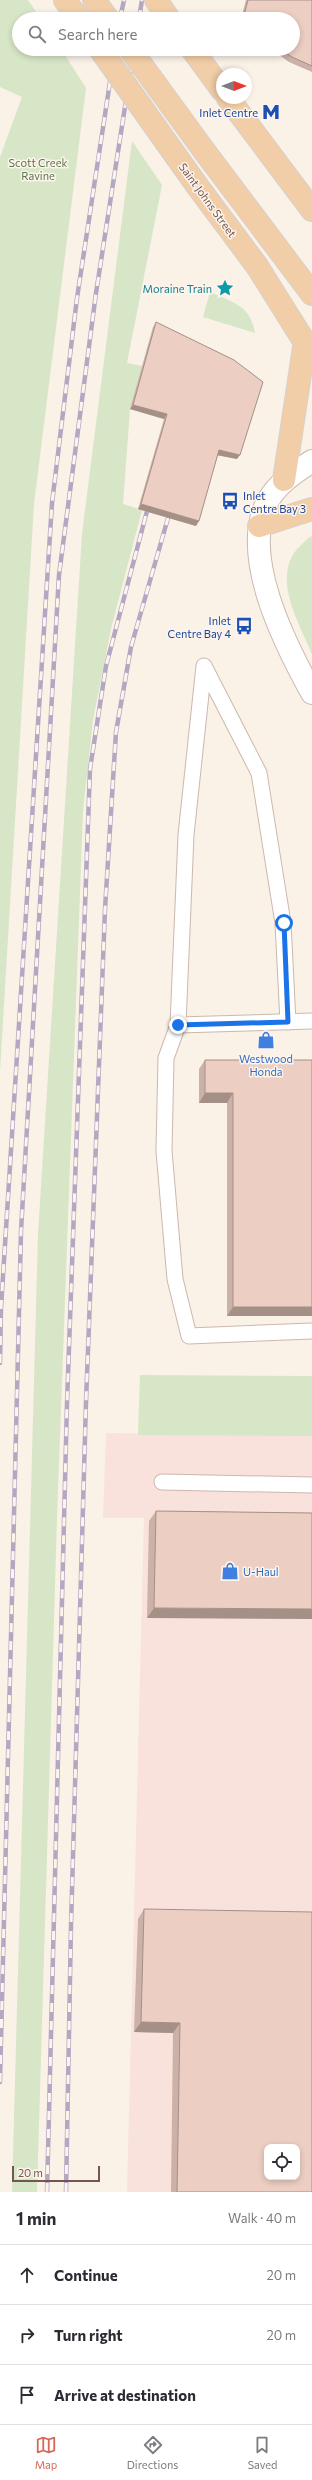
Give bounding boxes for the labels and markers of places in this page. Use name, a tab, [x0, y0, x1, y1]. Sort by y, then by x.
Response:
metro station icon: Inlet Centre	[261, 102, 281, 122]
place label: Inlet Centre	[199, 106, 258, 119]
place icon: Moraine Train	[215, 278, 235, 298]
place label: Moraine Train	[143, 282, 212, 295]
place label: Inlet Centre Bay 3	[243, 489, 306, 515]
bus stop icon: Inlet Centre Bay 3	[220, 491, 240, 511]
place label: Inlet Centre Bay 4	[168, 614, 231, 640]
bus stop icon: Inlet Centre Bay 4	[234, 616, 254, 636]
shop icon: Westwood Honda	[256, 1030, 276, 1050]
place label: Westwood Honda	[239, 1052, 293, 1078]
shop icon: U-Haul	[220, 1561, 240, 1581]
place label: U-Haul	[243, 1565, 279, 1578]

